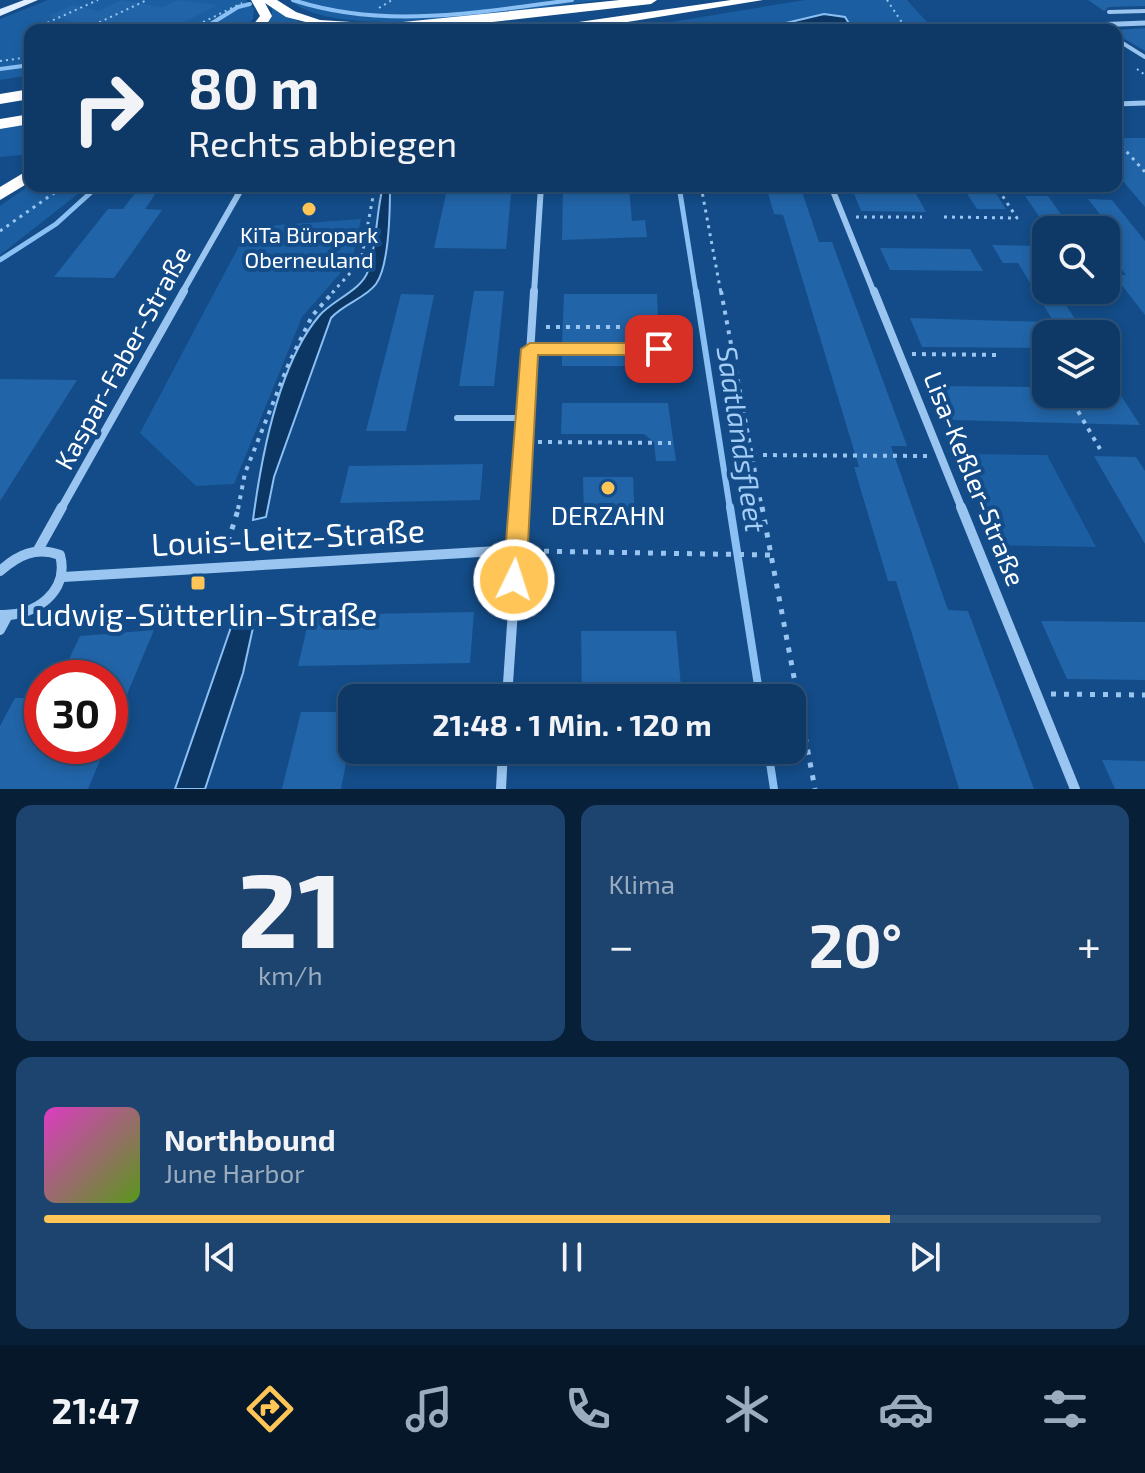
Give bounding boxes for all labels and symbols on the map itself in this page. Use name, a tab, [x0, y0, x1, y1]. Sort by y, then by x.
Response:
marker: KiTa Büropark Oberneuland	[300, 200, 318, 218]
place label: KiTa Büropark Oberneuland	[240, 221, 378, 272]
street label: Kaspar-Faber-Straße	[47, 240, 196, 474]
pin	[625, 315, 693, 383]
water label: Saatlandsfleet	[710, 343, 774, 535]
street label: Lisa-Keßler-Straße	[918, 367, 1033, 590]
marker: DERZAHN	[599, 479, 617, 497]
place label: DERZAHN	[551, 499, 665, 530]
street label: Louis-Leitz-Straße	[150, 510, 426, 562]
position arrow	[472, 538, 556, 622]
marker: Ludwig-Sütterlin-Straße	[189, 574, 207, 592]
place label: Ludwig-Sütterlin-Straße	[19, 594, 377, 632]
speed limit sign: 30	[24, 660, 128, 764]

